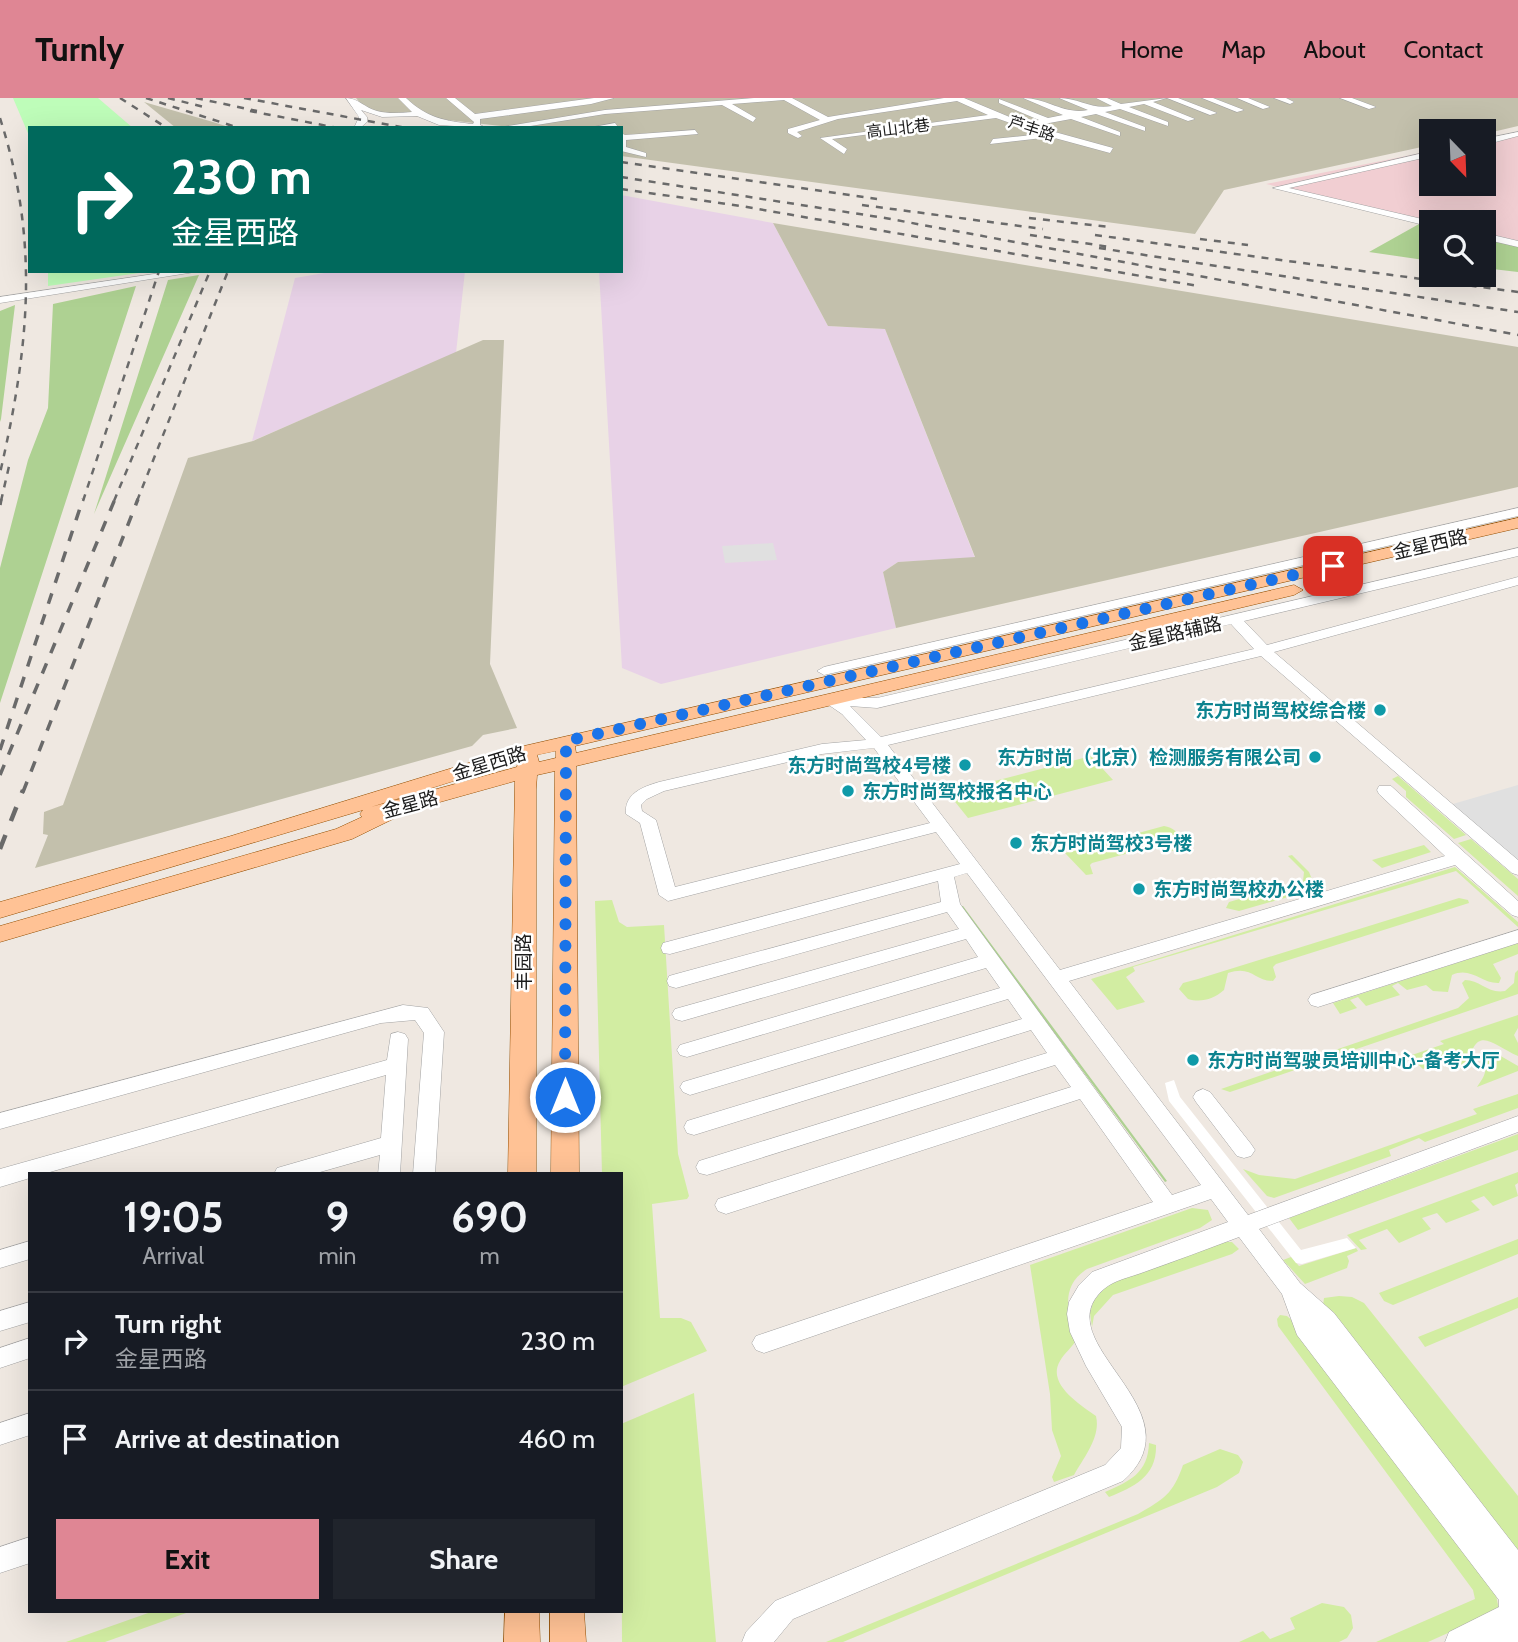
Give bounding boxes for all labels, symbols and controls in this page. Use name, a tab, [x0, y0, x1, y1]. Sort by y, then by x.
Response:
text: Turnly	[35, 29, 124, 69]
text: Home	[1120, 35, 1183, 64]
text: Map	[1221, 35, 1266, 64]
text: About	[1304, 35, 1366, 64]
text: Contact	[1404, 35, 1483, 64]
street label: 芦丰路	[1006, 112, 1058, 145]
street label: 高山北巷	[865, 115, 931, 142]
north arrow	[1419, 119, 1496, 196]
map controls	[1419, 119, 1496, 287]
text: 230 m	[171, 147, 312, 206]
icon: right	[56, 154, 147, 245]
button: search	[1419, 210, 1496, 287]
text: 金星西路	[171, 213, 299, 252]
street label: 金星西路	[1390, 525, 1470, 564]
pin	[1303, 536, 1363, 596]
icon: arrive	[1314, 547, 1352, 585]
street label: 金星路辅路	[1126, 612, 1224, 655]
place label: 东方时尚驾校综合楼	[1195, 699, 1366, 722]
marker: 东方时尚驾校综合楼	[1372, 702, 1388, 718]
street label: 金星西路	[449, 741, 529, 786]
place label: 东方时尚（北京）检测服务有限公司	[997, 746, 1301, 769]
marker: 东方时尚（北京）检测服务有限公司	[1307, 749, 1323, 765]
place label: 东方时尚驾校4号楼	[787, 754, 951, 777]
marker: 东方时尚驾校4号楼	[957, 757, 973, 773]
place label: 东方时尚驾校报名中心	[862, 780, 1052, 803]
marker: 东方时尚驾校报名中心	[840, 783, 856, 799]
street label: 金星路	[380, 786, 441, 823]
place label: 东方时尚驾校3号楼	[1030, 832, 1192, 855]
marker: 东方时尚驾校3号楼	[1008, 835, 1024, 851]
place label: 东方时尚驾校办公楼	[1153, 878, 1324, 901]
marker: 东方时尚驾校办公楼	[1131, 881, 1147, 897]
street label: 丰园路	[512, 933, 535, 991]
place label: 东方时尚驾驶员培训中心-备考大厅	[1207, 1049, 1500, 1072]
marker: 东方时尚驾驶员培训中心-备考大厅	[1185, 1052, 1201, 1068]
position arrow	[528, 1060, 602, 1134]
text: 19:05	[123, 1191, 224, 1243]
text: 9	[326, 1191, 349, 1243]
text: 690	[451, 1191, 528, 1243]
text: Arrival	[143, 1242, 204, 1270]
text: min	[318, 1242, 356, 1270]
text: m	[480, 1242, 500, 1270]
text: Turn right	[115, 1308, 221, 1340]
icon: right	[56, 1322, 94, 1360]
text: 230 m	[521, 1325, 595, 1357]
text: 金星西路	[115, 1345, 207, 1373]
icon: arrive	[56, 1420, 94, 1458]
text: Arrive at destination	[115, 1423, 340, 1455]
text: 460 m	[518, 1423, 595, 1455]
button: Exit	[56, 1519, 319, 1599]
button: Share	[333, 1519, 595, 1599]

